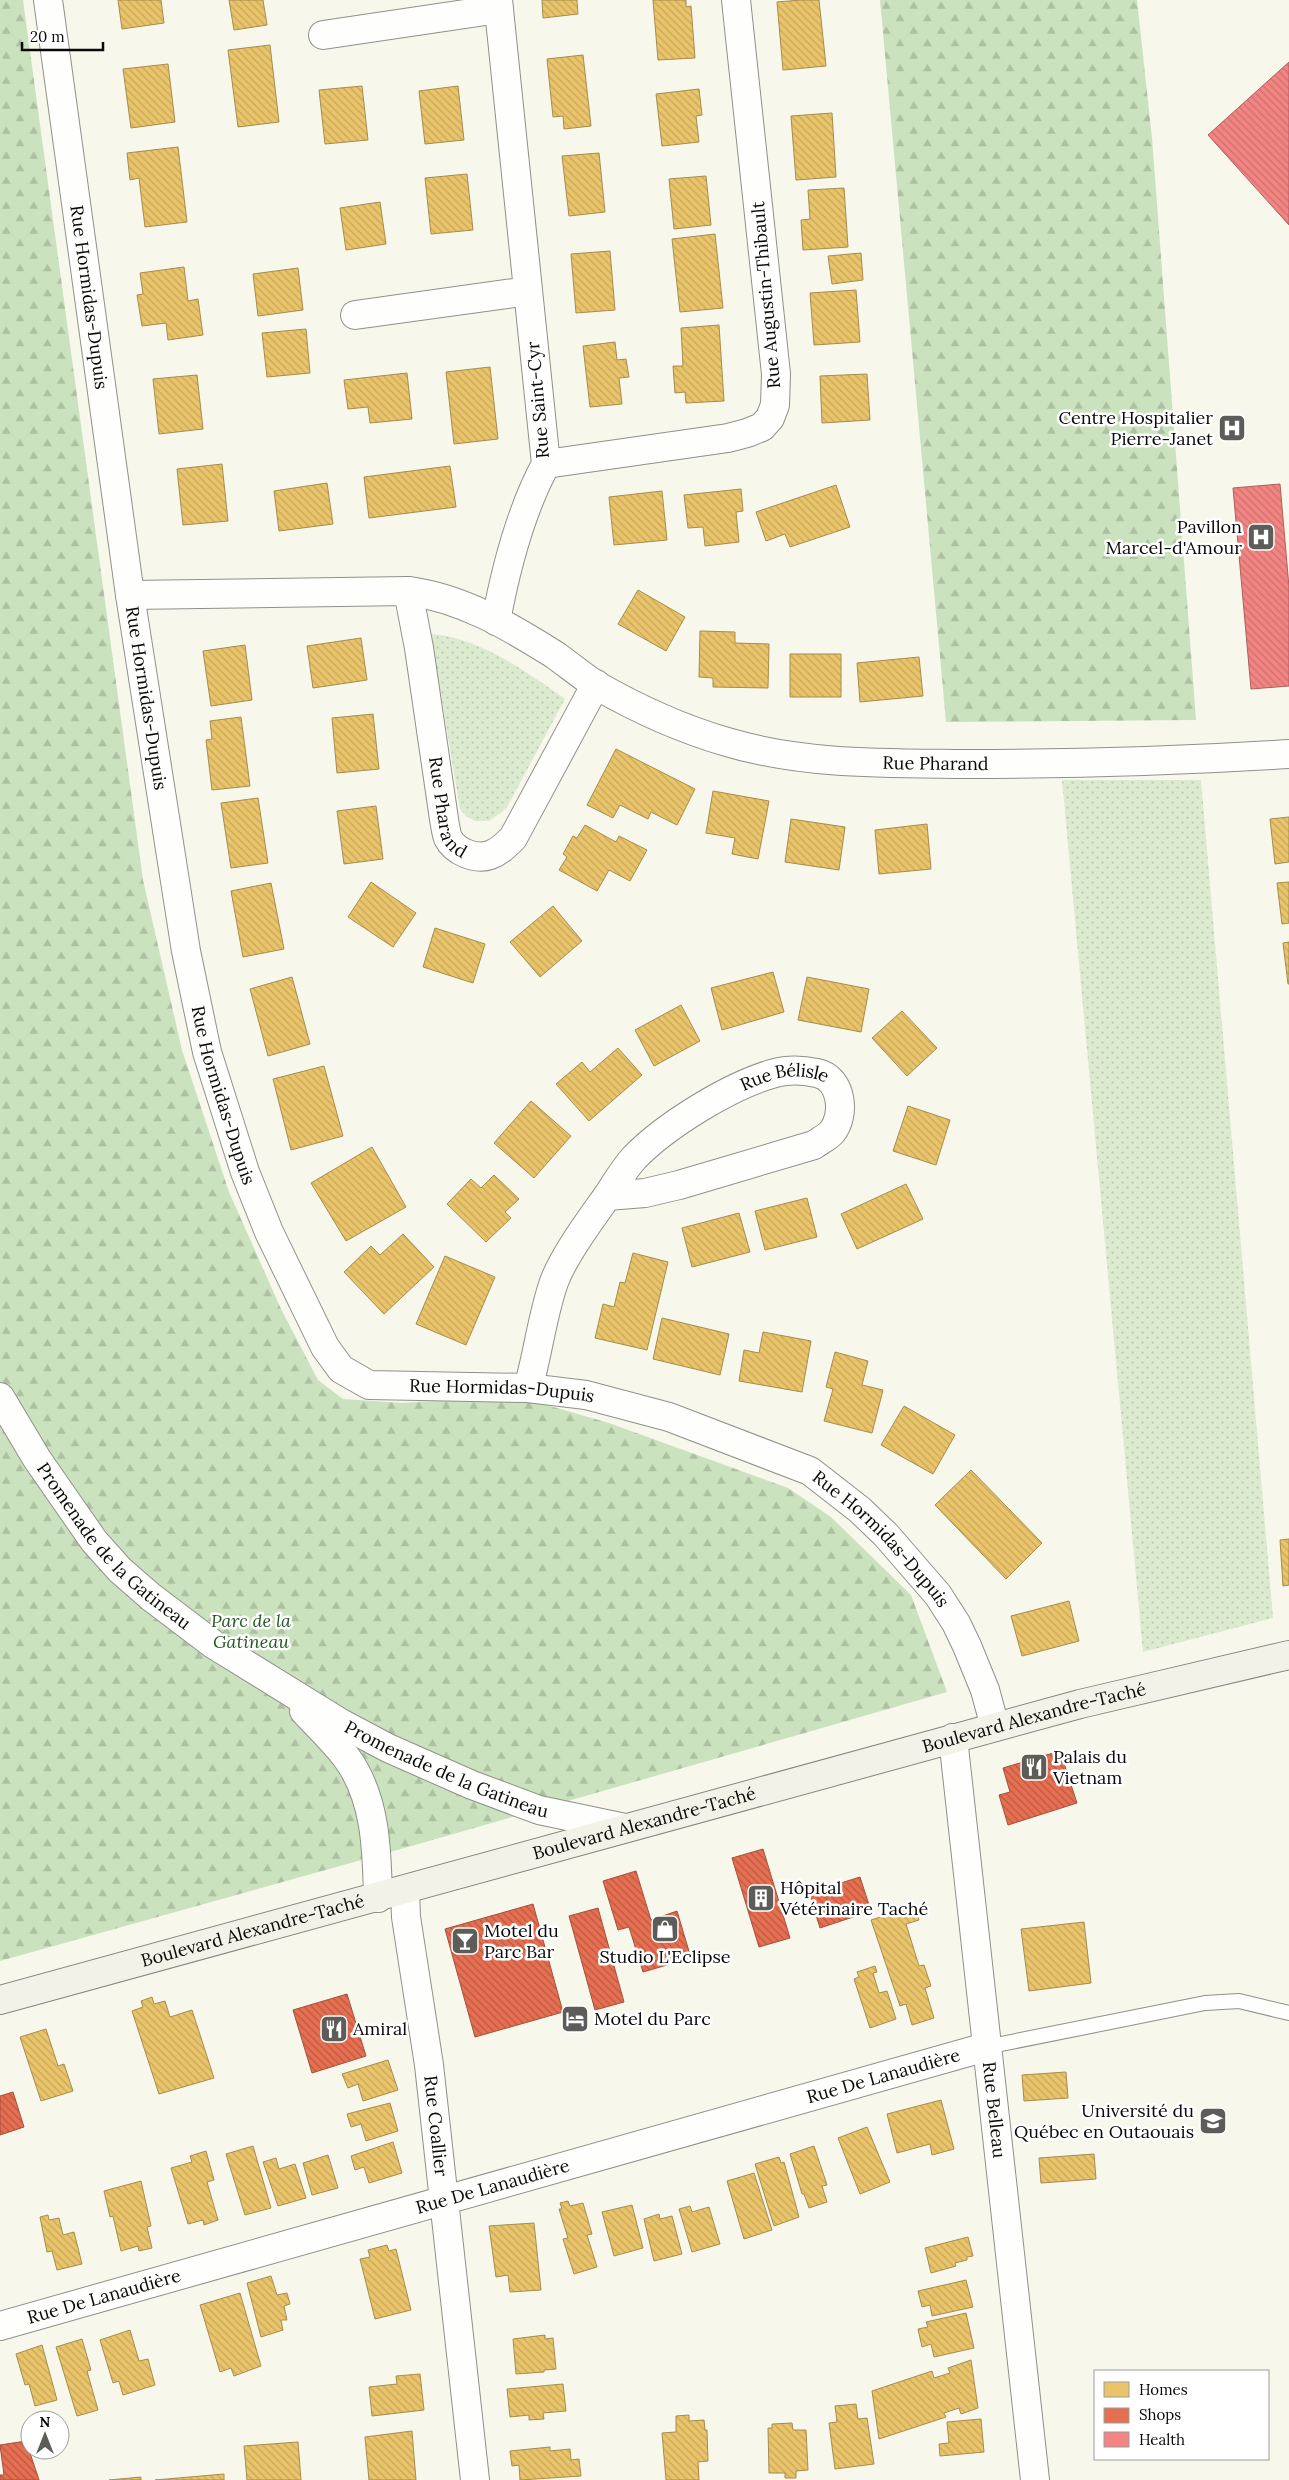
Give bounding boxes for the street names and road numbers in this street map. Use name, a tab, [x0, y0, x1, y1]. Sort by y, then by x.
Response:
street label: Rue Augustin-Thibault	[746, 200, 785, 390]
street label: Rue Hormidas-Dupuis	[65, 204, 114, 391]
street label: Rue Saint-Cyr	[521, 340, 554, 460]
street label: Rue Hormidas-Dupuis	[121, 605, 173, 792]
street label: Rue Pharand	[882, 751, 989, 775]
street label: Rue Pharand	[424, 755, 472, 863]
street label: Rue Hormidas-Dupuis	[187, 1004, 261, 1188]
street label: Rue Bélisle	[736, 1058, 833, 1096]
street label: Rue Hormidas-Dupuis	[409, 1374, 597, 1408]
street label: Promenade de la Gatineau	[32, 1458, 196, 1634]
street label: Rue Hormidas-Dupuis	[808, 1465, 955, 1612]
street label: Boulevard Alexandre-Taché	[920, 1677, 1148, 1758]
street label: Promenade de la Gatineau	[341, 1715, 551, 1823]
street label: Boulevard Alexandre-Taché	[530, 1781, 759, 1865]
street label: Boulevard Alexandre-Taché	[138, 1889, 367, 1972]
street label: Rue De Lanaudière	[804, 2043, 963, 2108]
street label: Rue Belleau	[978, 2060, 1011, 2159]
street label: Rue Coallier	[419, 2074, 453, 2178]
street label: Rue De Lanaudière	[413, 2153, 572, 2219]
street label: Rue De Lanaudière	[24, 2263, 183, 2329]

